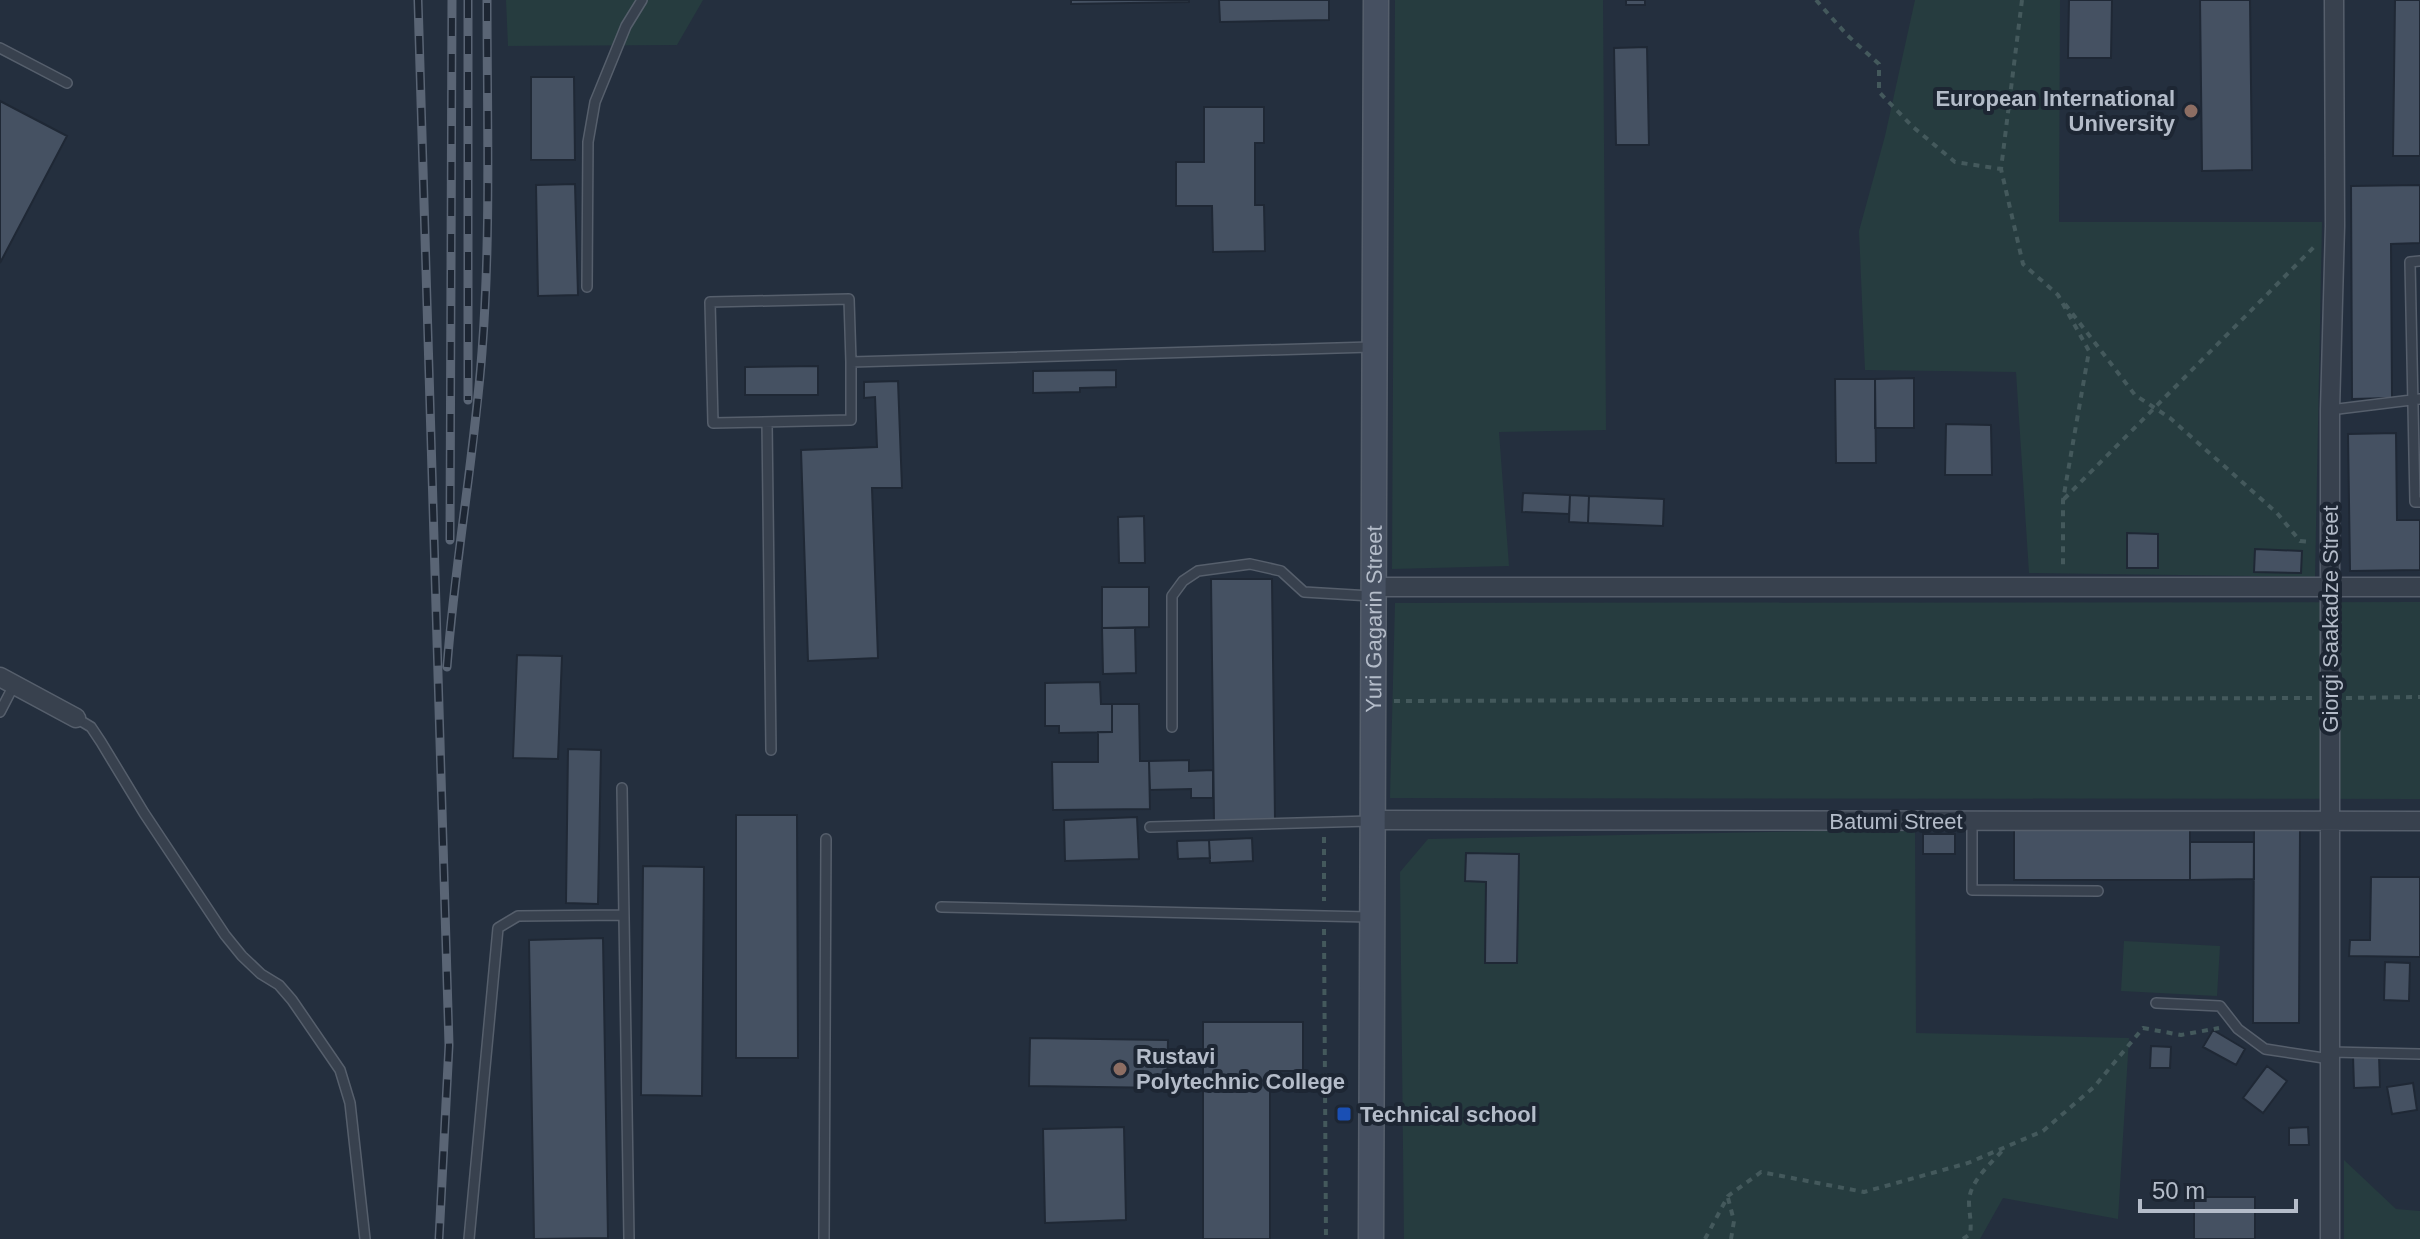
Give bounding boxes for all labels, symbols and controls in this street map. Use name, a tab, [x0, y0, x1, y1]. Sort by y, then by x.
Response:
place label: European International University	[1935, 86, 2176, 136]
marker: European International University	[2182, 102, 2200, 120]
street label: Giorgi Saakadze Street	[2318, 505, 2343, 733]
street label: Yuri Gagarin Street	[1361, 525, 1387, 713]
street label: Batumi Street	[1829, 809, 1963, 834]
place label: Rustavi Polytechnic College	[1136, 1044, 1345, 1094]
marker: Rustavi Polytechnic College	[1111, 1060, 1129, 1078]
place label: Technical school	[1360, 1102, 1537, 1127]
marker: Technical school	[1335, 1105, 1353, 1123]
scale bar	[2140, 1163, 2296, 1213]
text: 50 m	[2152, 1177, 2205, 1204]

